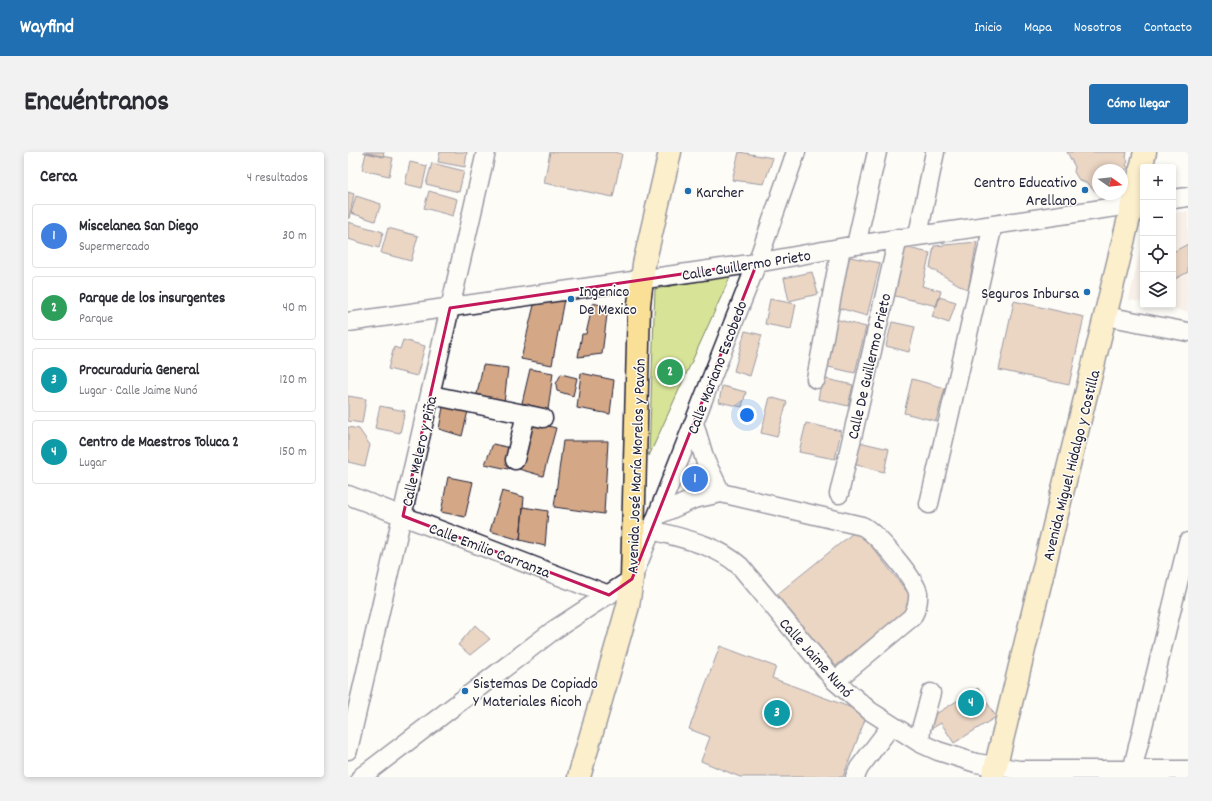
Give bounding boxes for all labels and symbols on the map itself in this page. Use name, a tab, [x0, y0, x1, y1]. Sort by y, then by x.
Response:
north arrow	[1092, 164, 1128, 200]
place label: Centro Educativo Arellano	[974, 172, 1077, 213]
place label: Karcher	[696, 182, 744, 205]
marker: Centro Educativo Arellano	[1080, 185, 1090, 195]
marker: Karcher	[683, 186, 693, 196]
street label: Calle Guillermo Prieto	[680, 245, 812, 288]
place label: Ingenico De Mexico	[579, 281, 637, 322]
place label: Seguros Inbursa	[981, 283, 1079, 306]
marker: Seguros Inbursa	[1082, 287, 1092, 297]
street label: Calle De Guillermo Prieto	[842, 291, 898, 442]
marker: Ingenico De Mexico	[566, 294, 576, 304]
street label: Calle Mariano Escobedo	[682, 298, 754, 438]
pin: 2	[657, 357, 683, 387]
street label: Avenida José María Morelos y Pavón	[622, 358, 653, 574]
street label: Avenida Miguel Hidalgo y Costilla	[1038, 367, 1107, 563]
street label: Calle Melero y Piña	[397, 393, 444, 509]
your location	[737, 405, 757, 425]
pin: 1	[682, 464, 708, 494]
street label: Calle Emilio Carranza	[425, 518, 554, 585]
street label: Calle Jaime Nunó	[773, 613, 857, 704]
place label: Sistemas De Copiado Y Materiales Ricoh	[473, 673, 598, 714]
marker: Sistemas De Copiado Y Materiales Ricoh	[460, 686, 470, 696]
pin: 4	[958, 688, 984, 718]
pin: 3	[764, 698, 790, 728]

